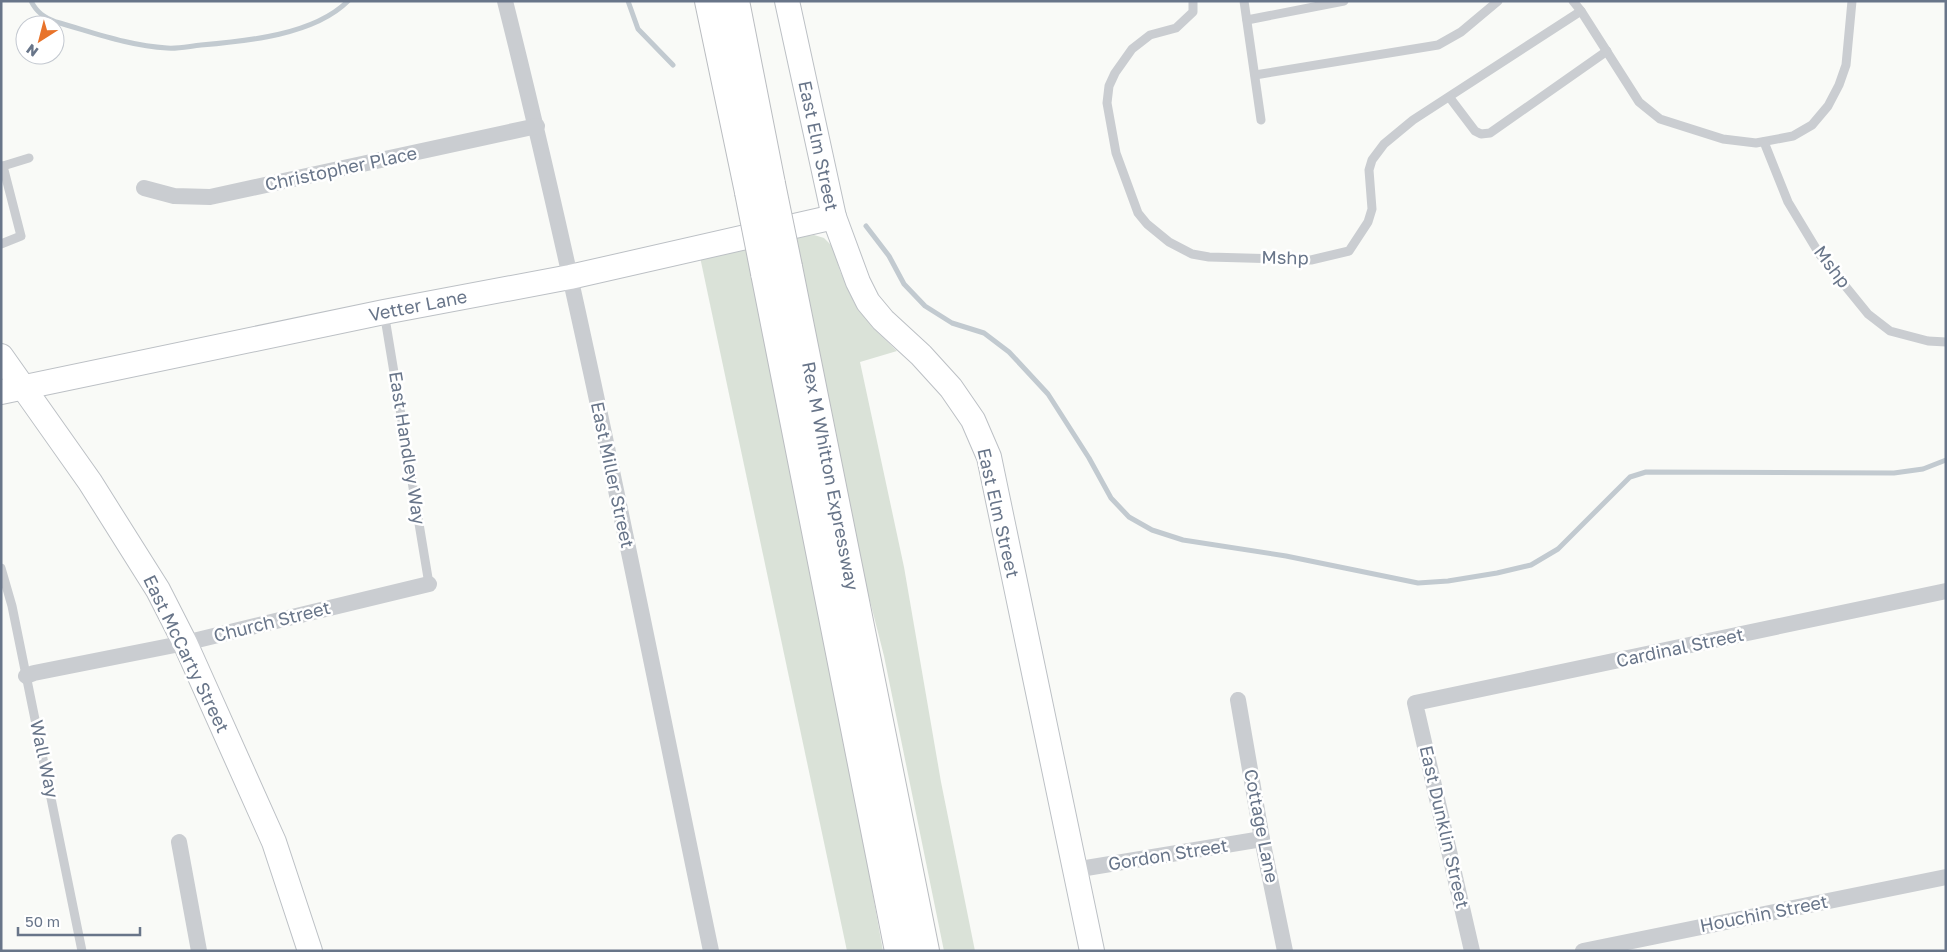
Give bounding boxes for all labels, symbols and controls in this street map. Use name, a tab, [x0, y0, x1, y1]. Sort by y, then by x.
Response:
north arrow	[15, 15, 65, 65]
text: N	[23, 41, 41, 61]
street label: East Elm Street	[794, 79, 844, 213]
street label: Christopher Place	[263, 141, 419, 195]
street label: Mshp	[1810, 241, 1856, 292]
street label: Mshp	[1261, 246, 1309, 268]
street label: Vetter Lane	[367, 285, 469, 325]
street label: Rex M Whitton Expressway	[798, 359, 864, 592]
street label: East Handley Way	[385, 370, 431, 526]
street label: East Miller Street	[587, 400, 639, 550]
street label: East Elm Street	[973, 446, 1025, 580]
street label: East McCarty Street	[139, 571, 235, 736]
street label: Church Street	[211, 596, 332, 646]
street label: Cardinal Street	[1614, 623, 1746, 671]
street label: Wall Way	[26, 718, 64, 800]
street label: East Dunklin Street	[1416, 743, 1474, 910]
street label: Cottage Lane	[1240, 767, 1284, 885]
street label: Gordon Street	[1106, 834, 1229, 874]
street label: Houchin Street	[1698, 890, 1830, 936]
scale bar	[18, 904, 140, 936]
text: 50 m	[25, 912, 60, 930]

